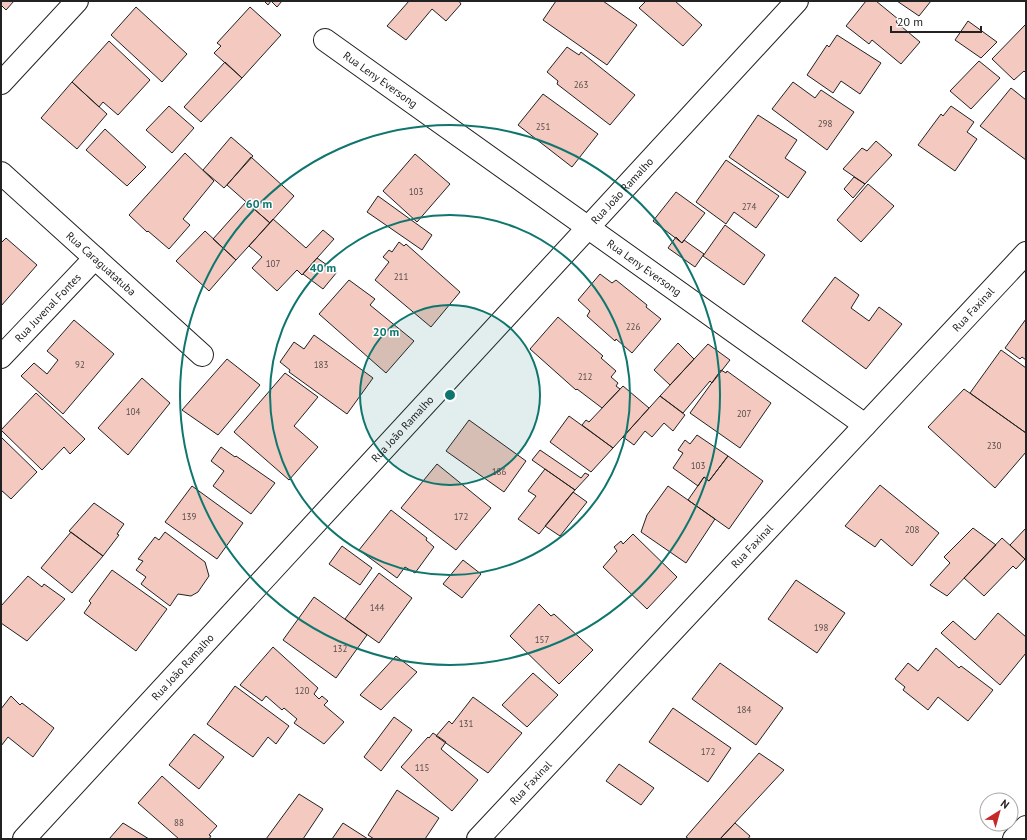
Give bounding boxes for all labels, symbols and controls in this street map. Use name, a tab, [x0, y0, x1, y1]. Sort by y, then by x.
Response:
scale bar	[891, 8, 981, 34]
text: 20 m	[897, 14, 923, 29]
street label: Rua Leny Eversong	[340, 48, 420, 111]
house number: 263	[574, 79, 588, 90]
house number: 298	[818, 118, 832, 129]
house number: 251	[536, 121, 550, 132]
street label: Rua João Ramalho	[588, 154, 656, 227]
house number: 103	[409, 186, 423, 197]
text: 60 m	[246, 196, 272, 211]
house number: 274	[742, 201, 756, 212]
street label: Rua Caraguatatuba	[63, 228, 139, 299]
street label: Rua Leny Eversong	[604, 236, 684, 299]
house number: 107	[266, 258, 280, 269]
text: 40 m	[310, 260, 336, 275]
street label: Rua Juvenal Fontes	[12, 270, 84, 345]
house number: 211	[394, 271, 408, 282]
street label: Rua Faxinal	[949, 284, 998, 334]
house number: 226	[626, 321, 640, 332]
text: 20 m	[373, 324, 399, 339]
house number: 92	[75, 359, 85, 370]
house number: 183	[314, 359, 328, 370]
house number: 212	[578, 371, 592, 382]
centre of rings	[443, 388, 457, 402]
street label: Rua João Ramalho	[368, 393, 437, 465]
house number: 104	[126, 406, 140, 417]
house number: 207	[737, 408, 751, 419]
house number: 230	[987, 440, 1001, 451]
house number: 103	[691, 460, 705, 471]
house number: 186	[492, 466, 506, 477]
house number: 139	[182, 511, 196, 522]
house number: 172	[454, 511, 468, 522]
street label: Rua Faxinal	[728, 521, 776, 571]
house number: 208	[905, 524, 919, 535]
house number: 144	[370, 602, 384, 613]
house number: 198	[814, 622, 828, 633]
street label: Rua João Ramalho	[148, 631, 217, 703]
house number: 157	[535, 634, 549, 645]
house number: 132	[333, 643, 347, 654]
house number: 120	[295, 685, 309, 696]
house number: 184	[737, 704, 751, 715]
house number: 131	[459, 718, 473, 729]
house number: 172	[701, 746, 715, 757]
street label: Rua Faxinal	[507, 757, 555, 808]
house number: 115	[415, 762, 429, 773]
north arrow	[979, 792, 1019, 832]
text: N	[998, 796, 1012, 812]
house number: 88	[174, 817, 184, 828]

